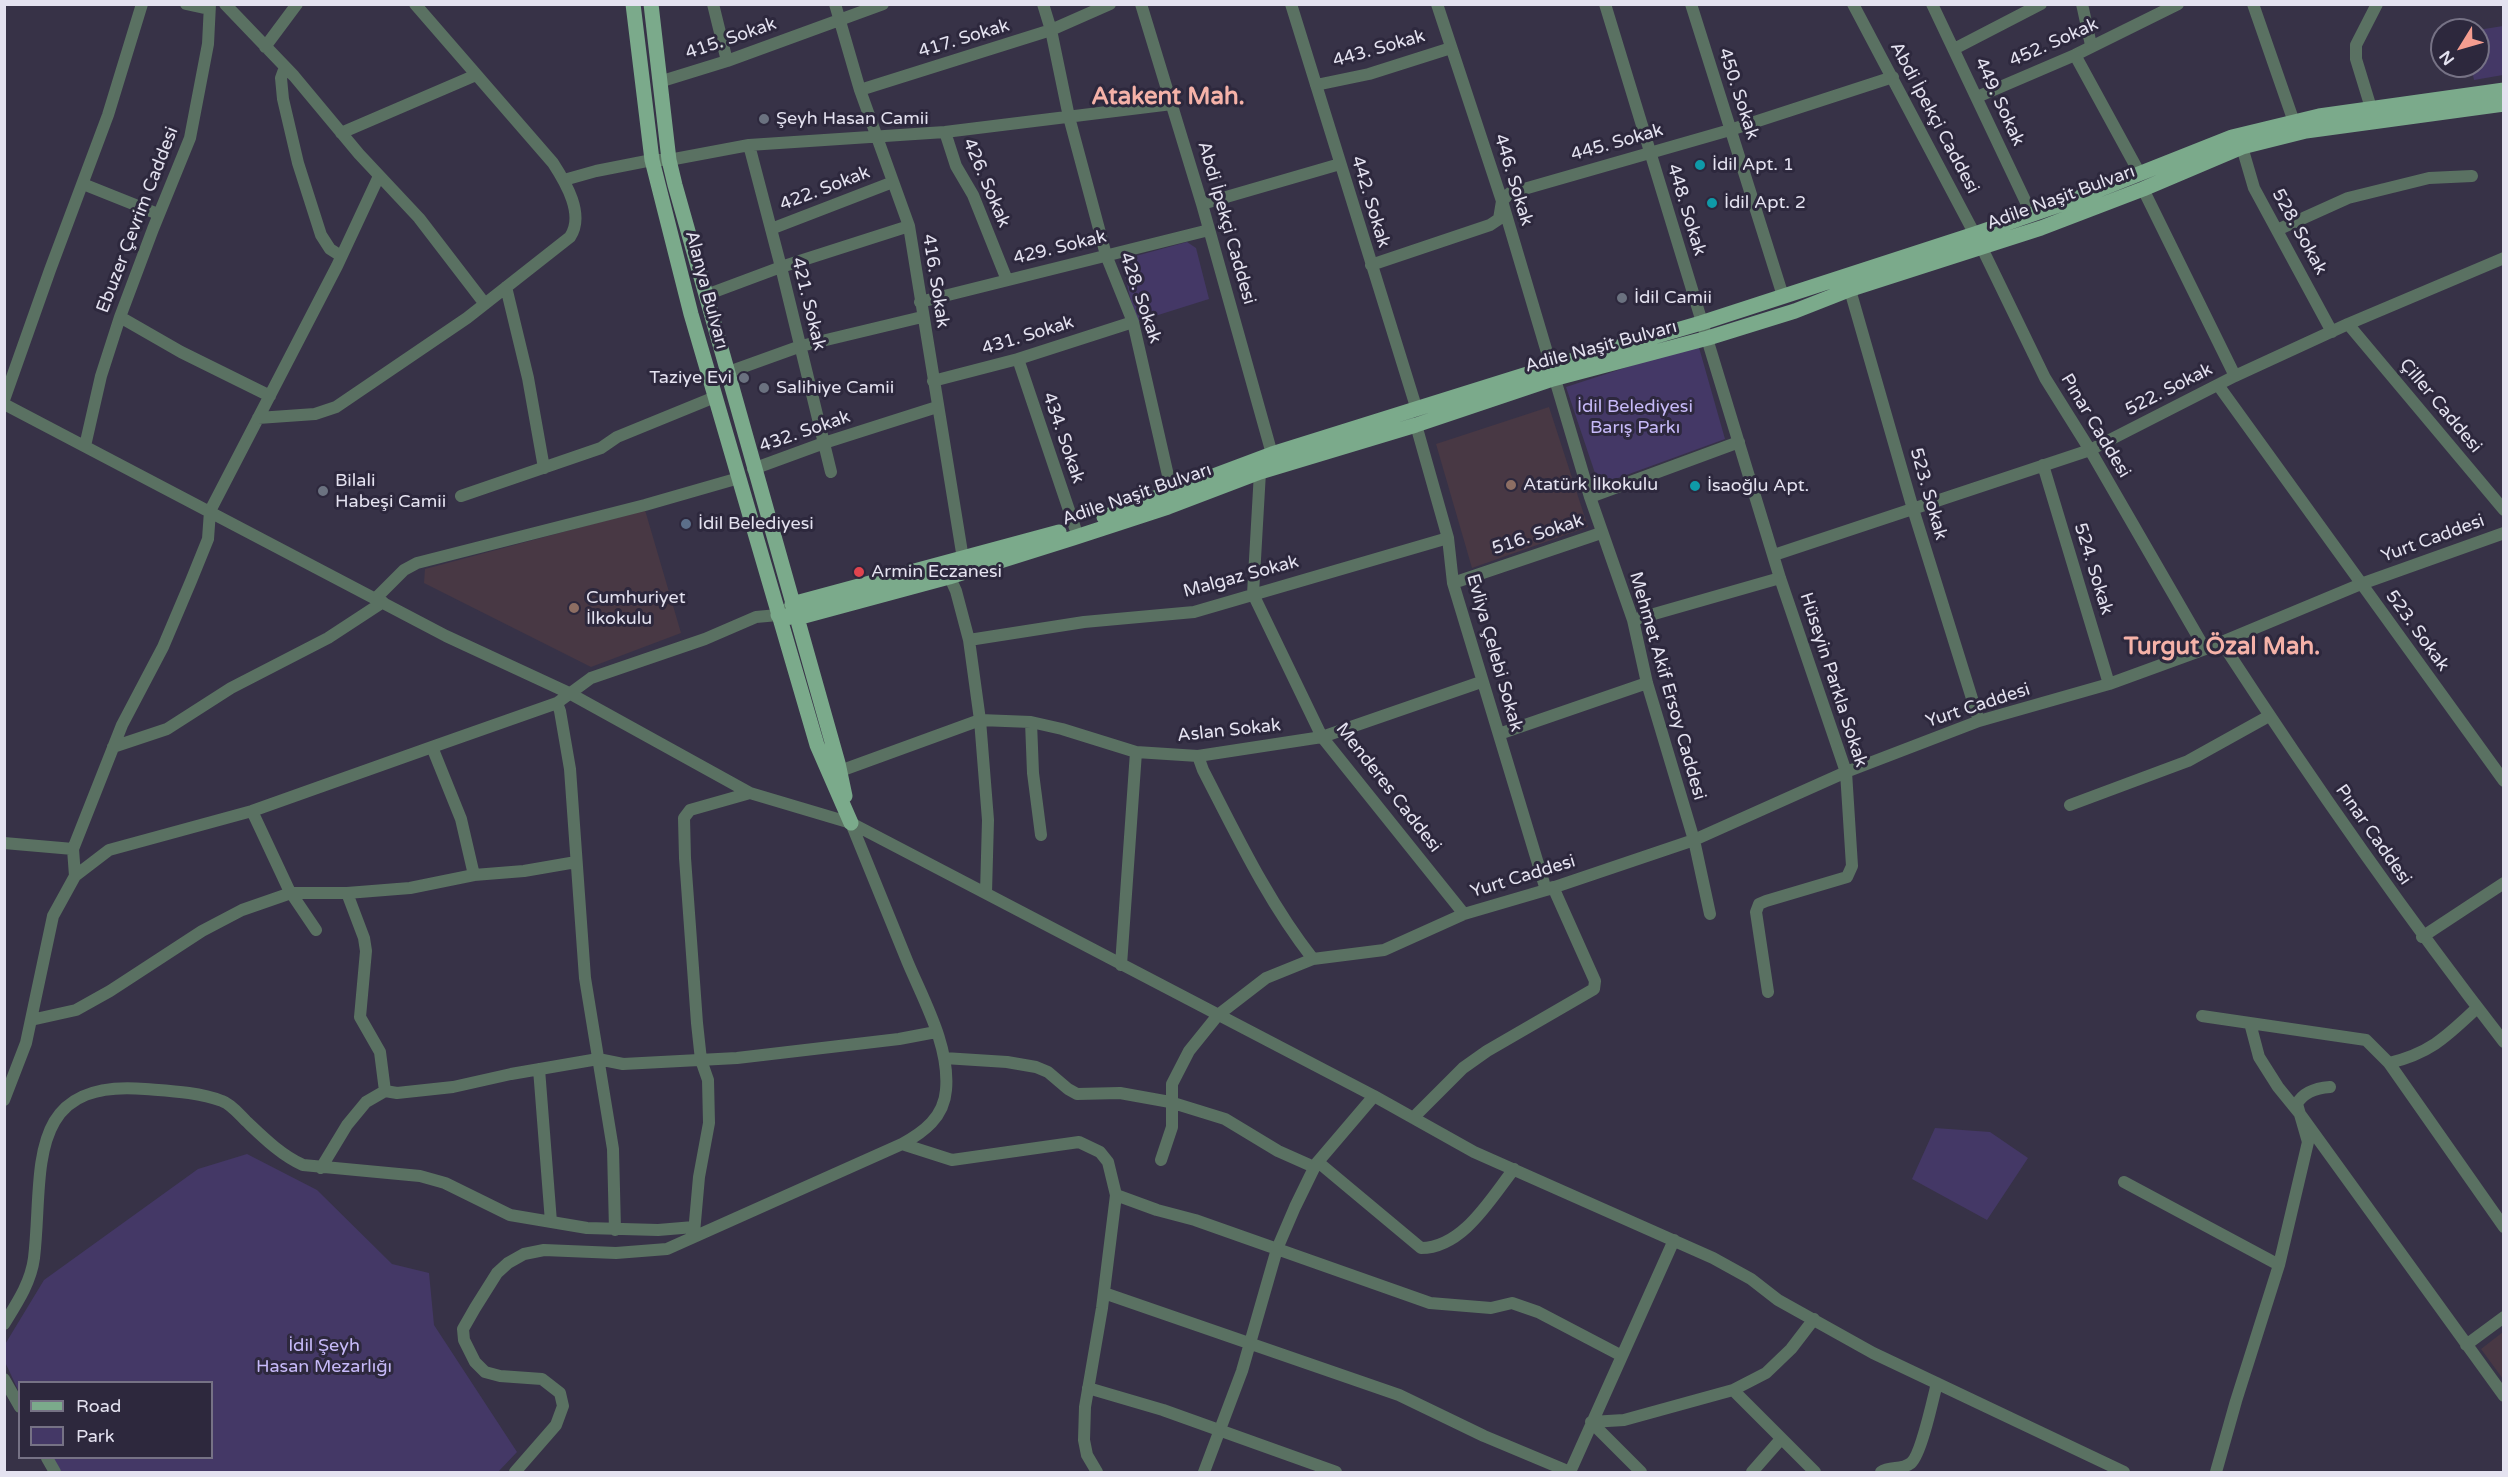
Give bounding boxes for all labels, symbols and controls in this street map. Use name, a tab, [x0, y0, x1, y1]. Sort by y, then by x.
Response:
street label: 415. Sokak	[683, 13, 779, 65]
street label: 452. Sokak	[2006, 14, 2102, 72]
street label: 417. Sokak	[916, 15, 1012, 63]
north arrow	[2430, 18, 2490, 78]
street label: 443. Sokak	[1330, 26, 1428, 72]
street label: Abdi İpekçi Caddesi	[1885, 38, 1983, 198]
street label: 450. Sokak	[1713, 46, 1763, 142]
text: N	[2435, 46, 2459, 69]
street label: 449. Sokak	[1969, 54, 2029, 150]
district label: Atakent Mah.	[1091, 84, 1245, 112]
place label: Şeyh Hasan Camii	[776, 108, 929, 130]
marker: Şeyh Hasan Camii	[757, 112, 771, 126]
street label: 445. Sokak	[1569, 120, 1665, 166]
street label: Ebuzer Çevrim Caddesi	[93, 124, 183, 316]
street label: 446. Sokak	[1489, 131, 1537, 229]
street label: 426. Sokak	[958, 135, 1014, 231]
street label: Abdi İpekçi Caddesi	[1192, 139, 1260, 307]
street label: 442. Sokak	[1346, 153, 1394, 251]
place label: İdil Apt. 1	[1712, 154, 1794, 176]
marker: İdil Apt. 1	[1693, 158, 1707, 172]
street label: 448. Sokak	[1662, 161, 1710, 259]
street label: Adile Naşit Bulvarı	[1984, 161, 2138, 235]
street label: 422. Sokak	[777, 162, 873, 216]
street label: 528. Sokak	[2267, 185, 2331, 279]
place label: İdil Apt. 2	[1724, 192, 1806, 214]
marker: İdil Apt. 2	[1705, 196, 1719, 210]
street label: 429. Sokak	[1011, 226, 1109, 270]
street label: Alanya Bulvarı	[680, 228, 732, 352]
street label: 416. Sokak	[917, 232, 953, 330]
street label: 428. Sokak	[1114, 250, 1166, 346]
street label: 421. Sokak	[786, 255, 830, 353]
place label: İdil Camii	[1634, 287, 1712, 309]
marker: İdil Camii	[1615, 291, 1629, 305]
street label: 431. Sokak	[979, 312, 1077, 360]
street label: Adile Naşit Bulvarı	[1523, 316, 1679, 378]
street label: Çiller Caddesi	[2394, 354, 2486, 458]
street label: 522. Sokak	[2122, 359, 2216, 421]
place label: Taziye Evi	[649, 367, 732, 389]
street label: Pınar Caddesi	[2055, 370, 2135, 482]
marker: Taziye Evi	[737, 371, 751, 385]
place label: Salihiye Camii	[776, 377, 894, 399]
marker: Salihiye Camii	[757, 381, 771, 395]
street label: 434. Sokak	[1037, 390, 1089, 486]
park label: İdil Belediyesi Barış Parkı	[1577, 396, 1693, 438]
street label: 432. Sokak	[757, 406, 853, 458]
street label: 523. Sokak	[1905, 445, 1951, 543]
street label: Adile Naşit Bulvarı	[1060, 459, 1214, 531]
place label: Bilali Habeşi Camii	[335, 470, 446, 512]
place label: Atatürk İlkokulu	[1523, 474, 1658, 496]
place label: İsaoğlu Apt.	[1707, 475, 1809, 497]
marker: Atatürk İlkokulu	[1504, 478, 1518, 492]
marker: İsaoğlu Apt.	[1688, 479, 1702, 493]
marker: Bilali Habeşi Camii	[316, 484, 330, 498]
street label: 516. Sokak	[1490, 510, 1586, 560]
street label: Yurt Caddesi	[2378, 510, 2488, 568]
place label: İdil Belediyesi	[698, 513, 814, 535]
marker: İdil Belediyesi	[679, 517, 693, 531]
street label: 524. Sokak	[2069, 520, 2117, 618]
street label: Malgaz Sokak	[1181, 551, 1301, 603]
place label: Armin Eczanesi	[871, 561, 1002, 583]
marker: Armin Eczanesi	[852, 565, 866, 579]
street label: Mehmet Akif Ersoy Caddesi	[1624, 569, 1710, 803]
street label: Evliya Çelebi Sokak	[1461, 572, 1527, 734]
street label: 523. Sokak	[2380, 586, 2454, 676]
place label: Cumhuriyet İlkokulu	[586, 587, 686, 630]
street label: Hüseyin Parkla Sokak	[1795, 590, 1871, 770]
marker: Cumhuriyet İlkokulu	[567, 601, 581, 615]
district label: Turgut Özal Mah.	[2124, 634, 2320, 662]
street label: Yurt Caddesi	[1923, 679, 2033, 733]
street label: Aslan Sokak	[1176, 715, 1282, 747]
street label: Menderes Caddesi	[1331, 719, 1445, 857]
street label: Pınar Caddesi	[2330, 781, 2416, 889]
street label: Yurt Caddesi	[1468, 851, 1578, 903]
park label: İdil Şeyh Hasan Mezarlığı	[256, 1335, 392, 1378]
legend	[18, 1381, 213, 1459]
text: Road	[76, 1395, 121, 1417]
text: Park	[76, 1425, 114, 1447]

